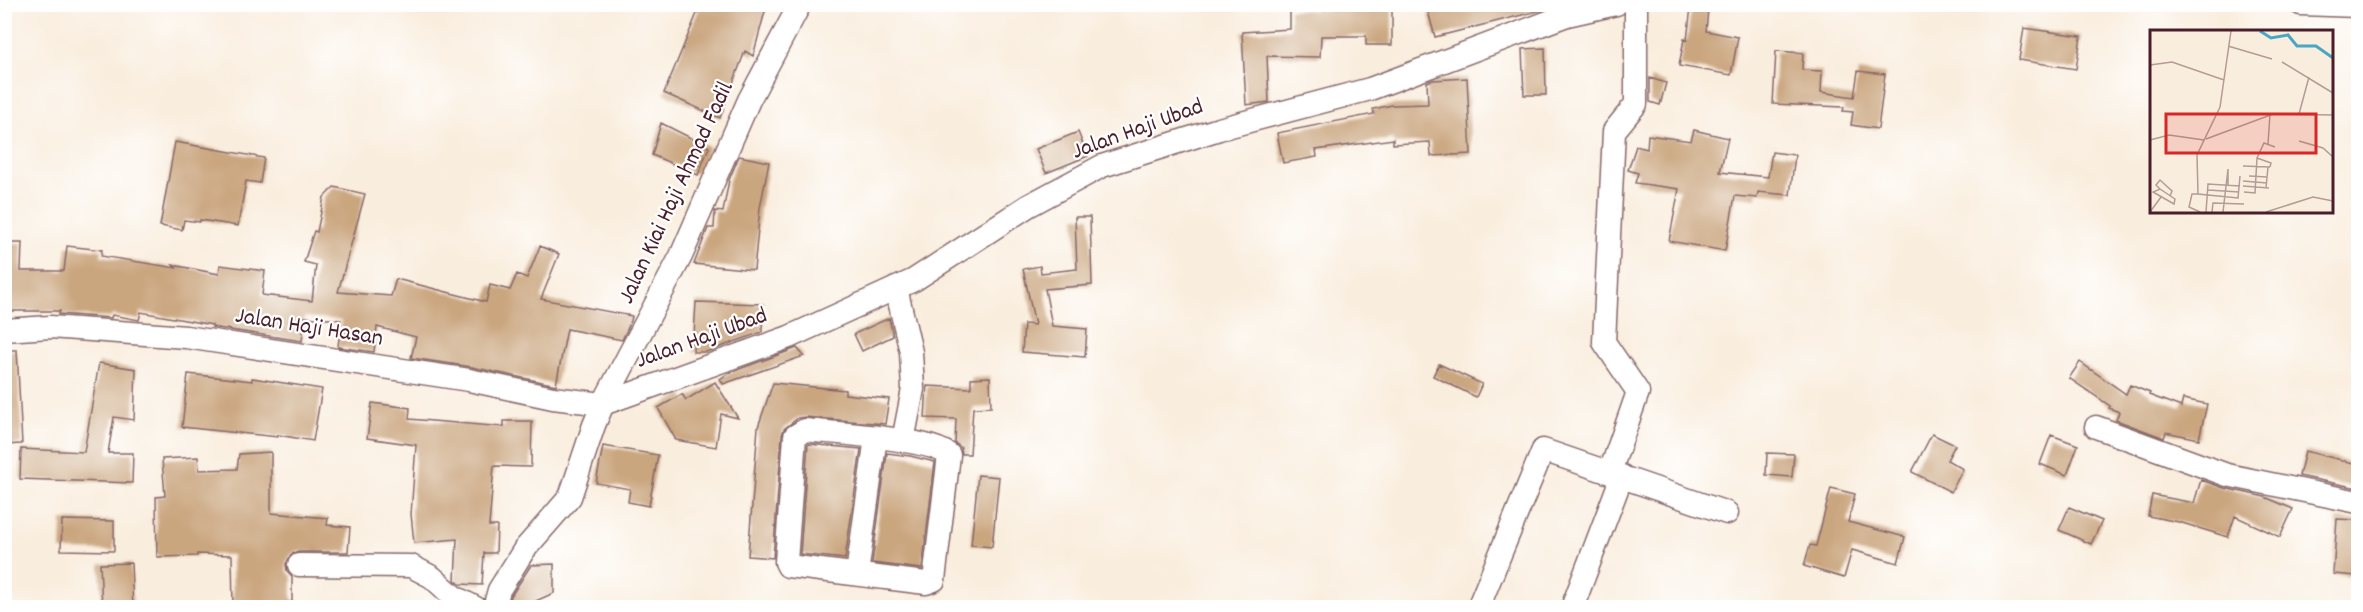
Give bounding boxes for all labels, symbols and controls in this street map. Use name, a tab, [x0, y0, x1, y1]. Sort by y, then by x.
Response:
inset map	[2150, 30, 2333, 213]
street label: Jalan Kiai Haji Ahmad Fadil	[610, 76, 744, 310]
street label: Jalan Haji Ubad	[1067, 90, 1209, 170]
street label: Jalan Haji Ubad	[631, 299, 773, 379]
street label: Jalan Haji Hasan	[233, 300, 385, 356]

